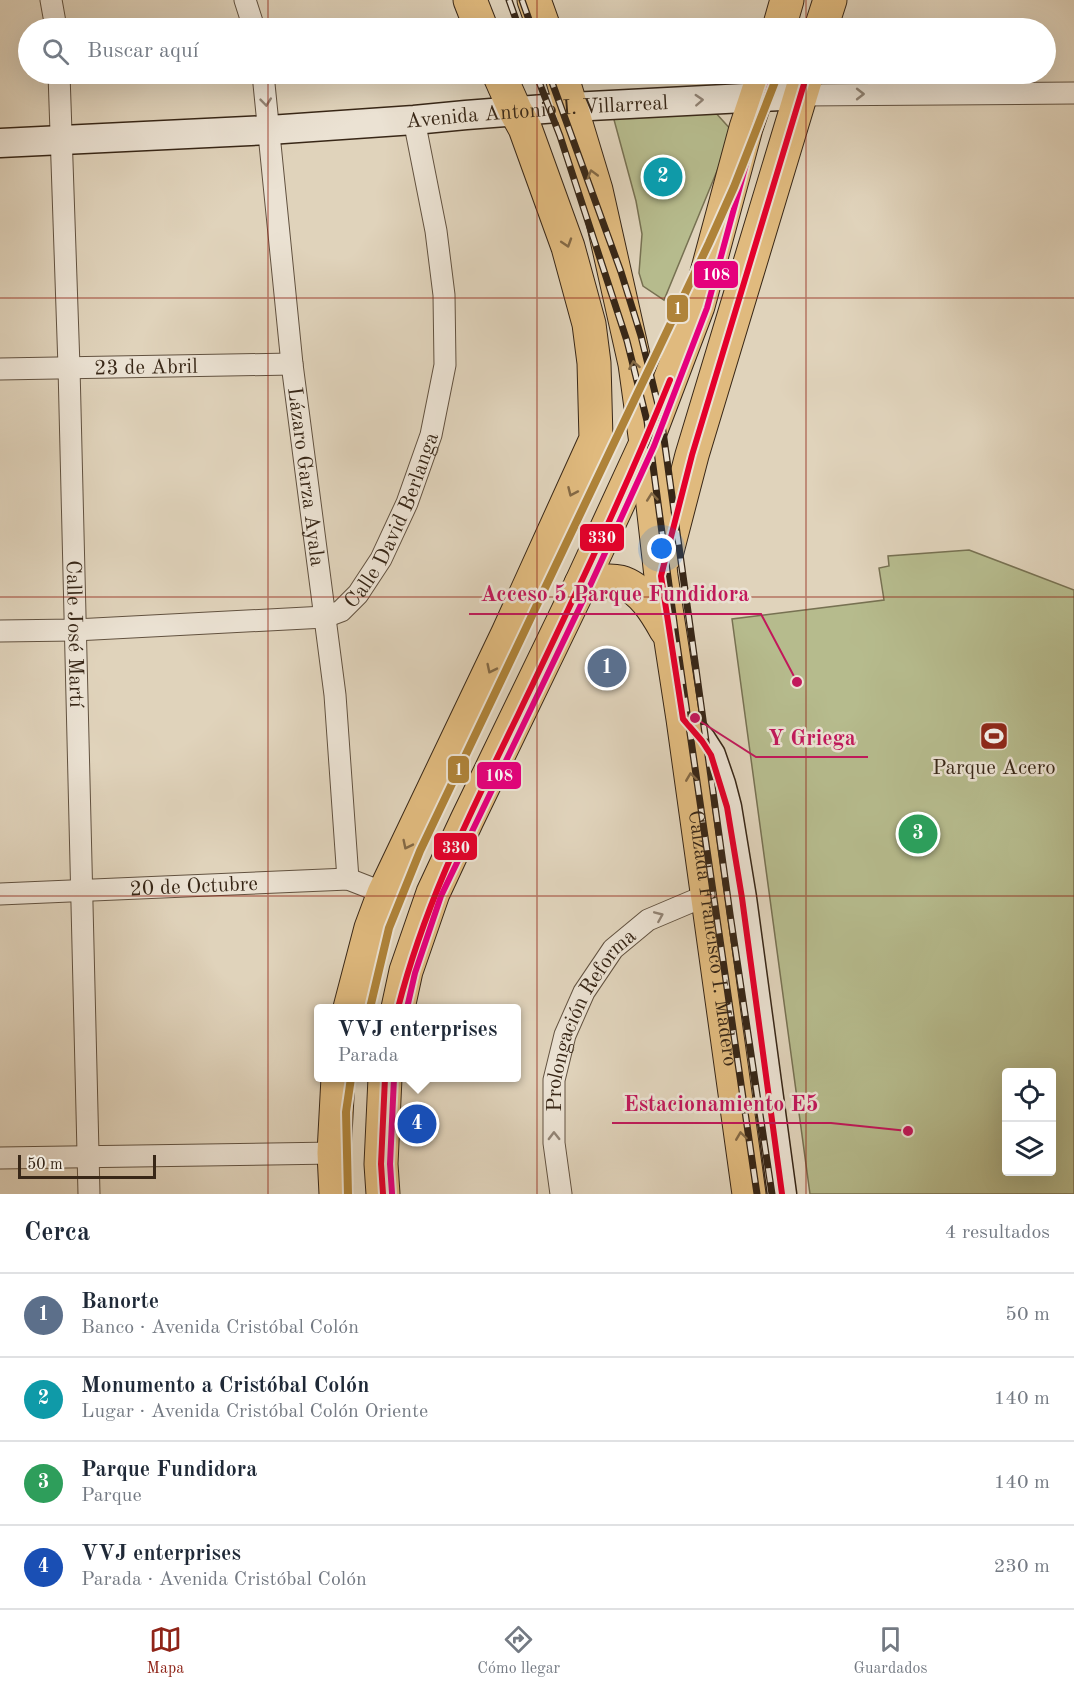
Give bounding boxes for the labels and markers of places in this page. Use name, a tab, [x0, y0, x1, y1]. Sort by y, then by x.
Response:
pin: 2	[644, 154, 682, 200]
callout: Acceso 5 Parque Fundidora	[469, 574, 761, 614]
pin: 1	[588, 646, 626, 690]
callout: Y Griega	[756, 717, 868, 757]
sports icon: Parque Acero	[978, 720, 1010, 752]
place label: Parque Acero	[932, 758, 1056, 779]
pin: 3	[898, 812, 938, 856]
callout: Estacionamiento E5	[612, 1083, 831, 1123]
pin: 4	[398, 1102, 436, 1146]

